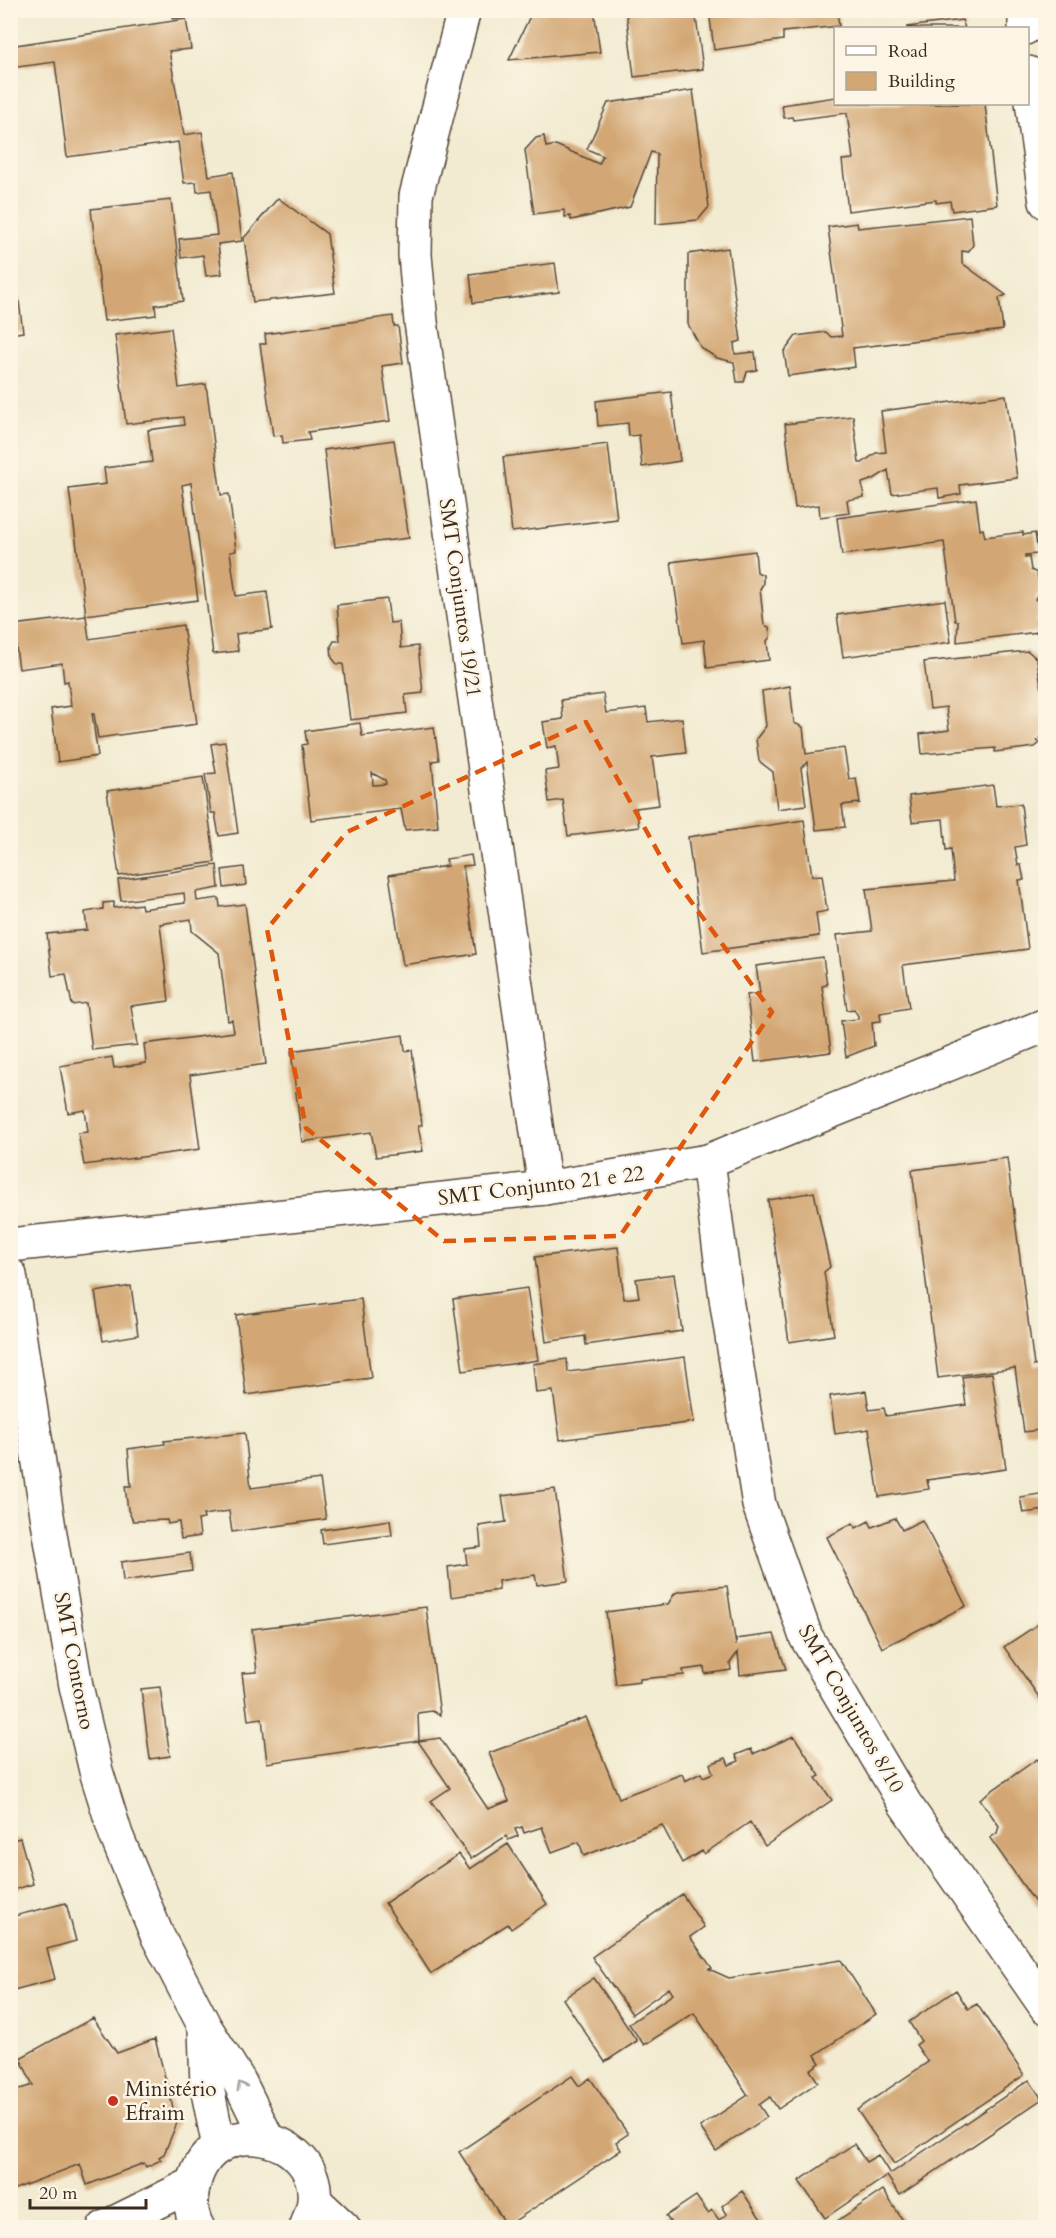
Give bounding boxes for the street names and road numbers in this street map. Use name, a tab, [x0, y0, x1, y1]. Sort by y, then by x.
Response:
street label: SMT Conjuntos 19/21	[432, 497, 488, 699]
street label: SMT Conjunto 21 e 22	[436, 1159, 646, 1213]
street label: SMT Contorno	[46, 1590, 102, 1732]
street label: SMT Conjuntos 8/10	[791, 1620, 911, 1798]

